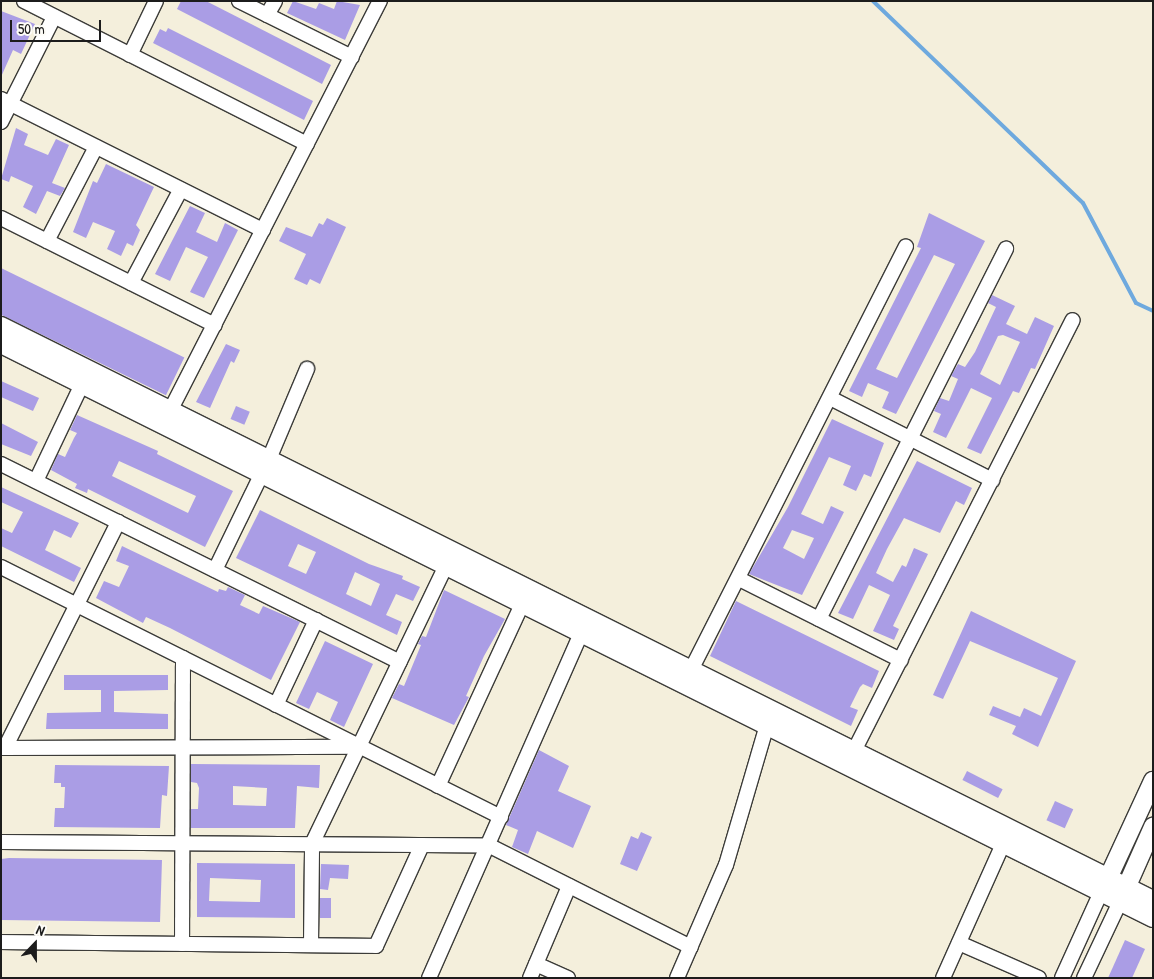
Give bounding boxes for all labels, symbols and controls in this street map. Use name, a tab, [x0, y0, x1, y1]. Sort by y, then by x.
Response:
scale bar	[12, 10, 104, 42]
text: 50 m	[18, 18, 45, 39]
north arrow	[10, 919, 60, 969]
text: N	[34, 919, 48, 940]

